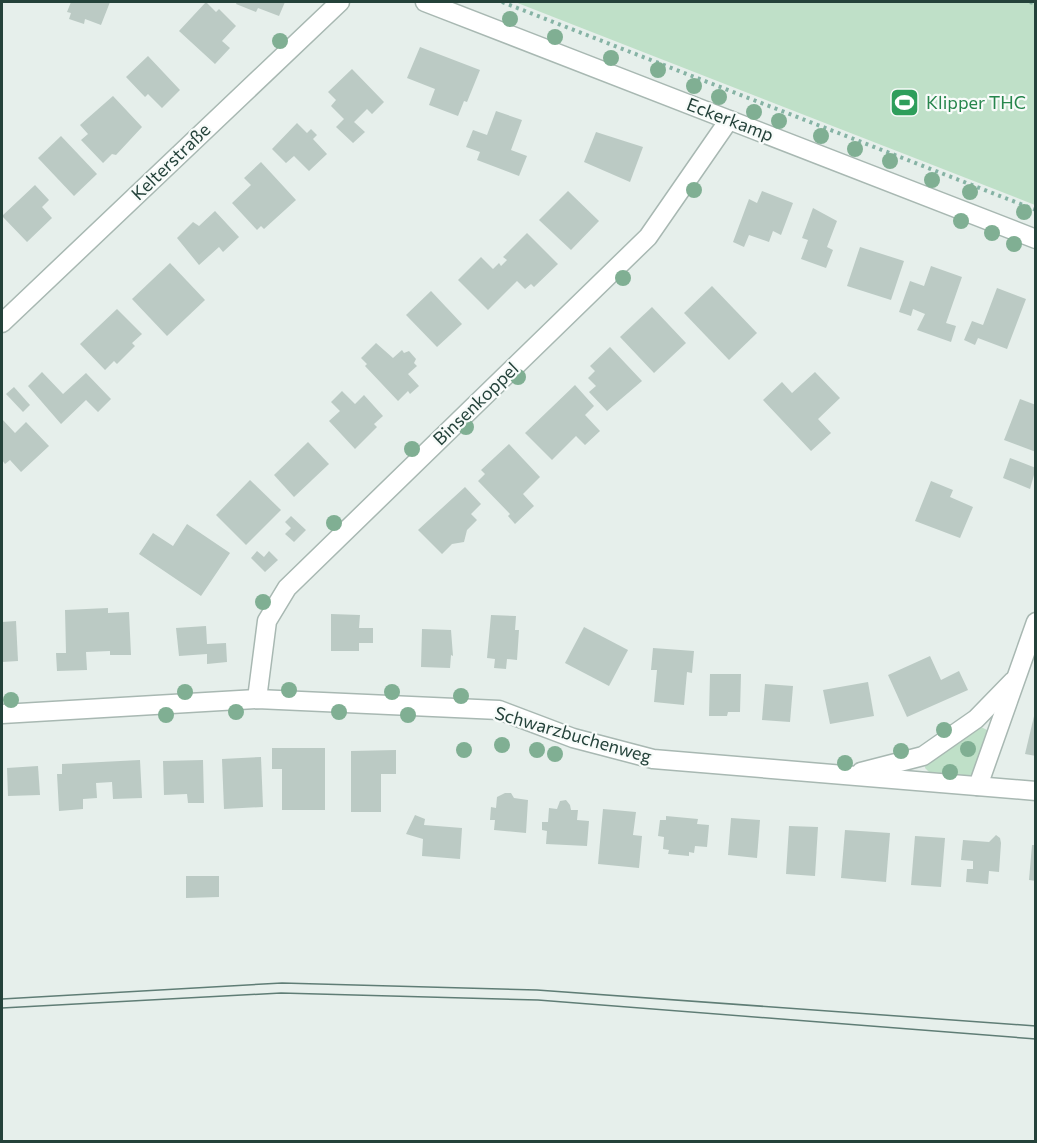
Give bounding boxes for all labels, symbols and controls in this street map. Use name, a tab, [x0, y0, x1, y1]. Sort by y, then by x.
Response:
sports icon: Klipper THC	[889, 87, 921, 119]
place label: Klipper THC	[926, 91, 1026, 113]
street label: Eckerkamp	[684, 92, 777, 146]
street label: Kelterstraße	[126, 118, 214, 204]
street label: Binsenkoppel	[428, 357, 523, 449]
street label: Schwarzbuchenweg	[492, 701, 654, 767]

